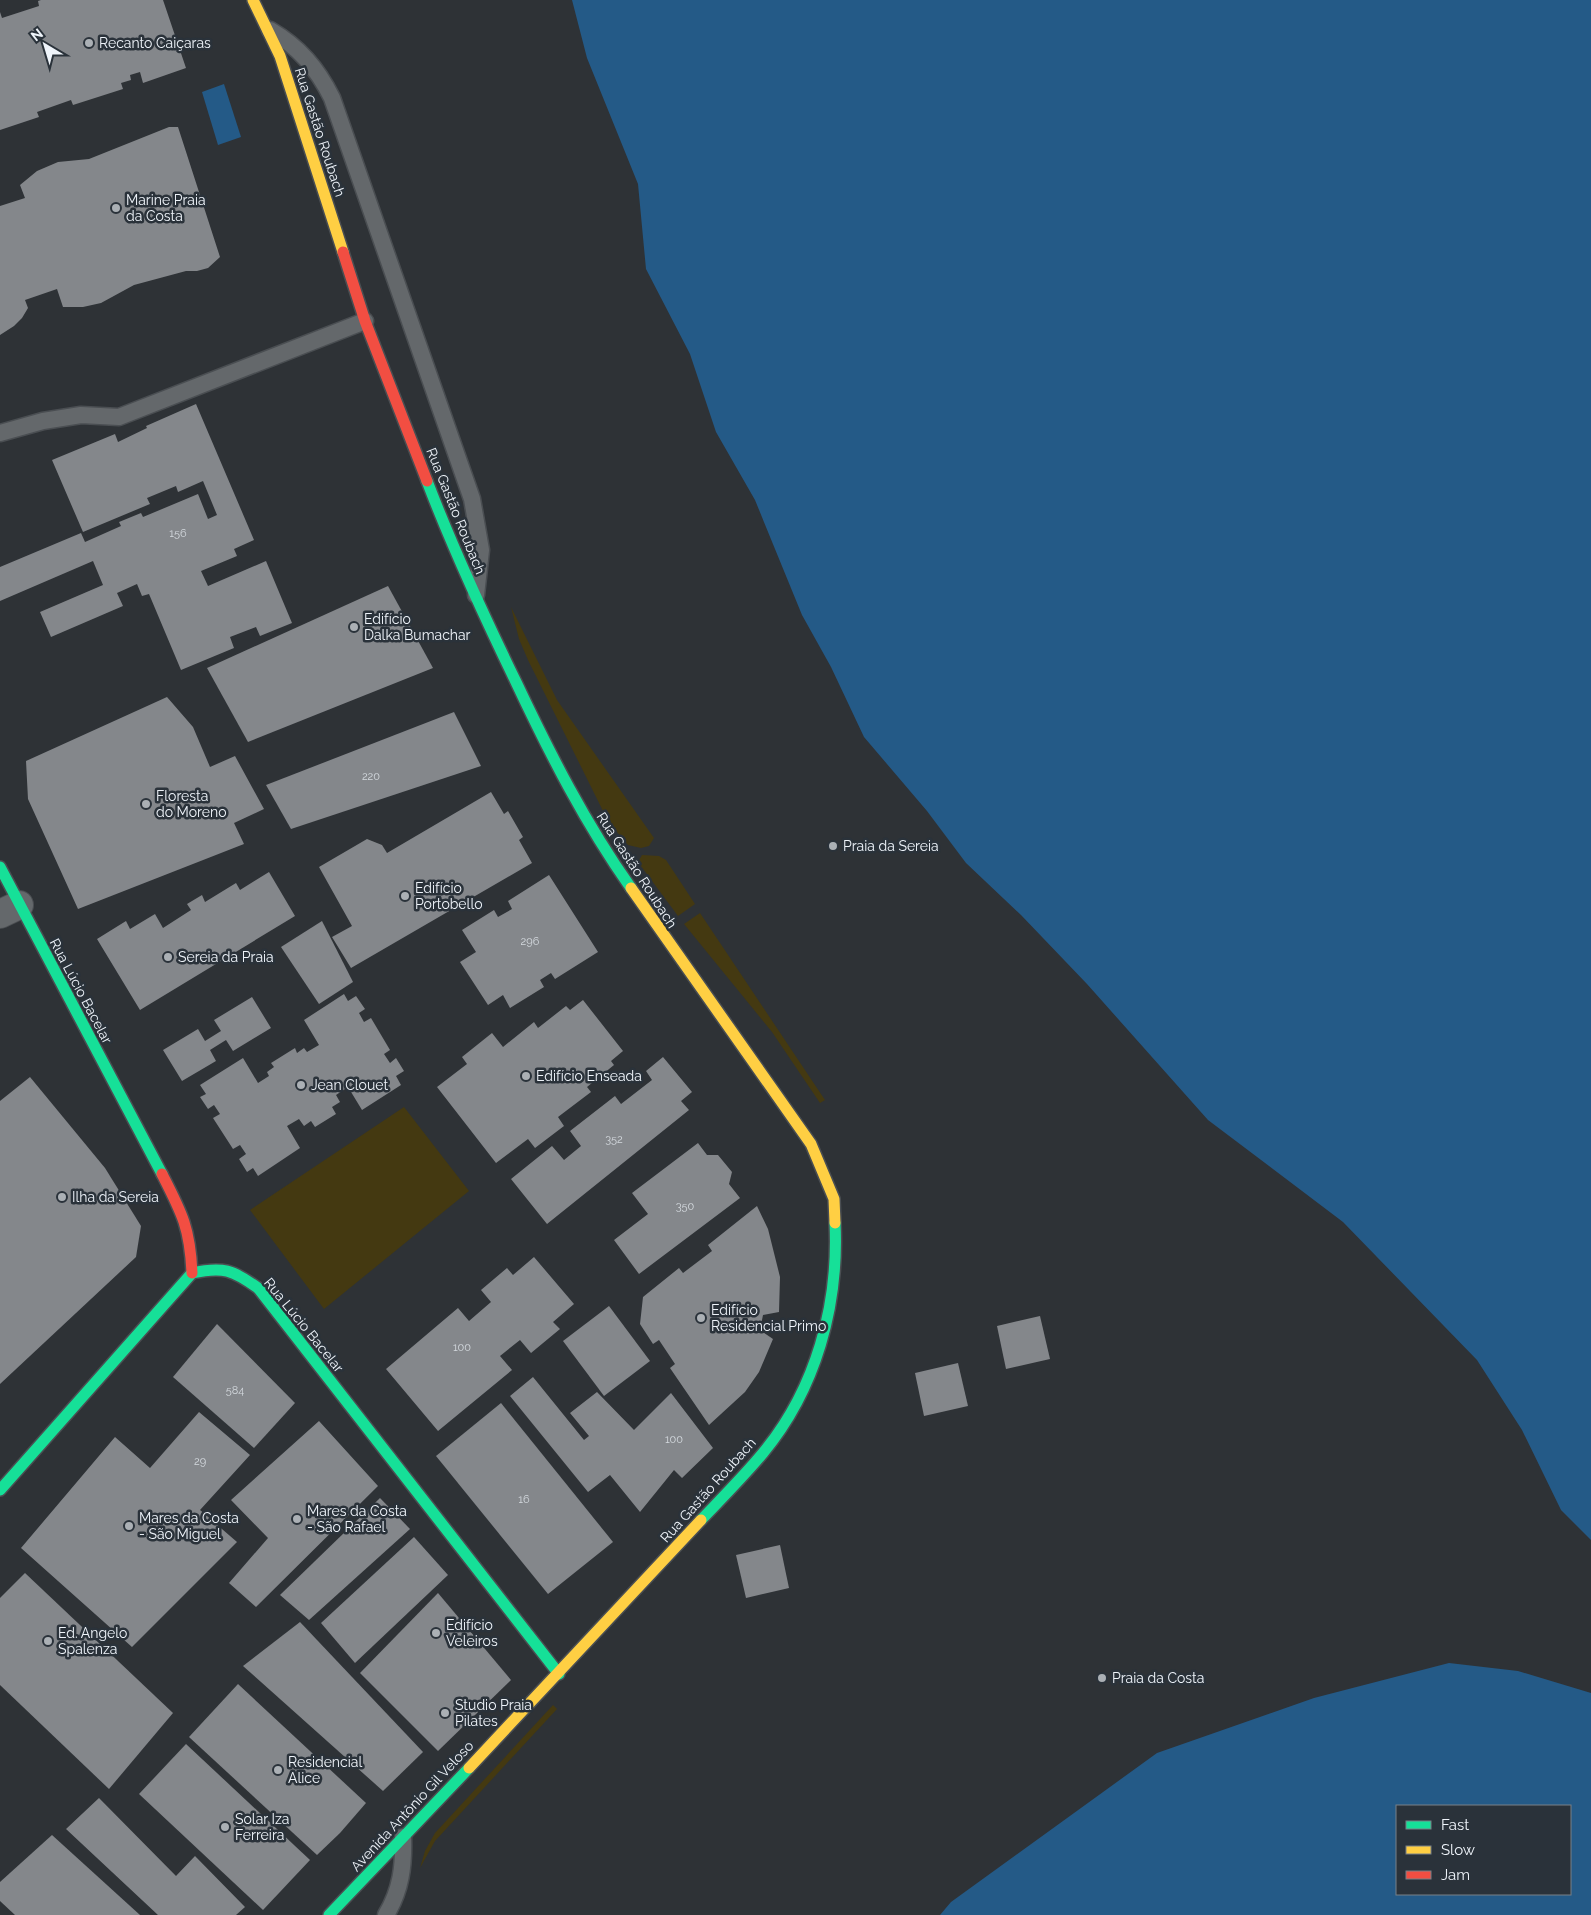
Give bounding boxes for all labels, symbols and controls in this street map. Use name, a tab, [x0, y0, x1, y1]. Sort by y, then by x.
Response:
north arrow	[20, 20, 70, 70]
text: N	[28, 25, 46, 44]
place label: Recanto Caiçaras	[99, 35, 211, 51]
marker: Recanto Caiçaras	[83, 37, 95, 49]
street label: Rua Gastão Roubach	[292, 65, 348, 199]
place label: Marine Praia da Costa	[126, 192, 206, 224]
marker: Marine Praia da Costa	[110, 202, 122, 214]
street label: Rua Gastão Roubach	[423, 445, 489, 577]
house number: 156	[169, 527, 187, 540]
place label: Edifício Dalka Bumachar	[364, 611, 471, 643]
marker: Edifício Dalka Bumachar	[348, 621, 360, 633]
house number: 220	[362, 770, 380, 783]
place label: Floresta do Moreno	[156, 788, 227, 820]
marker: Floresta do Moreno	[140, 798, 152, 810]
street label: Rua Gastão Roubach	[594, 809, 680, 931]
place label: Praia da Sereia	[843, 838, 939, 854]
marker: Praia da Sereia	[827, 840, 839, 852]
place label: Edifício Portobello	[415, 880, 483, 912]
marker: Edifício Portobello	[399, 890, 411, 902]
house number: 296	[521, 935, 540, 948]
street label: Rua Lúcio Bacelar	[47, 936, 116, 1046]
place label: Sereia da Praia	[178, 949, 274, 965]
marker: Sereia da Praia	[162, 951, 174, 963]
place label: Edifício Enseada	[536, 1068, 642, 1084]
marker: Edifício Enseada	[520, 1070, 532, 1082]
place label: Jean Clouet	[311, 1077, 388, 1093]
marker: Jean Clouet	[295, 1079, 307, 1091]
house number: 352	[605, 1133, 623, 1146]
place label: Ilha da Sereia	[72, 1189, 159, 1205]
marker: Ilha da Sereia	[56, 1191, 68, 1203]
house number: 350	[676, 1200, 695, 1213]
street label: Rua Lúcio Bacelar	[261, 1275, 347, 1375]
place label: Edifício Residencial Primo	[711, 1302, 826, 1334]
marker: Edifício Residencial Primo	[695, 1312, 707, 1324]
house number: 100	[453, 1341, 471, 1354]
house number: 584	[226, 1384, 244, 1397]
house number: 100	[665, 1433, 683, 1446]
street label: Rua Gastão Roubach	[657, 1435, 759, 1545]
house number: 29	[194, 1455, 206, 1468]
house number: 16	[518, 1493, 530, 1506]
place label: Mares da Costa - São Rafael	[307, 1503, 407, 1535]
place label: Mares da Costa - São Miguel	[139, 1510, 239, 1542]
marker: Mares da Costa - São Rafael	[291, 1513, 303, 1525]
marker: Mares da Costa - São Miguel	[123, 1520, 135, 1532]
place label: Edifício Veleiros	[446, 1617, 498, 1649]
place label: Ed. Angelo Spalenza	[58, 1625, 127, 1657]
marker: Edifício Veleiros	[430, 1627, 442, 1639]
marker: Ed. Angelo Spalenza	[42, 1635, 54, 1647]
place label: Praia da Costa	[1112, 1670, 1204, 1686]
marker: Praia da Costa	[1096, 1672, 1108, 1684]
place label: Studio Praia Pilates	[455, 1697, 532, 1729]
marker: Studio Praia Pilates	[439, 1707, 451, 1719]
street label: Avenida Antônio Gil Veloso	[347, 1738, 477, 1874]
place label: Residencial Alice	[288, 1754, 362, 1786]
marker: Residencial Alice	[272, 1764, 284, 1776]
legend	[1396, 1805, 1571, 1895]
place label: Solar Iza Ferreira	[235, 1811, 289, 1843]
text: Fast	[1441, 1816, 1469, 1834]
marker: Solar Iza Ferreira	[219, 1821, 231, 1833]
text: Slow	[1441, 1841, 1475, 1859]
text: Jam	[1441, 1866, 1470, 1884]

